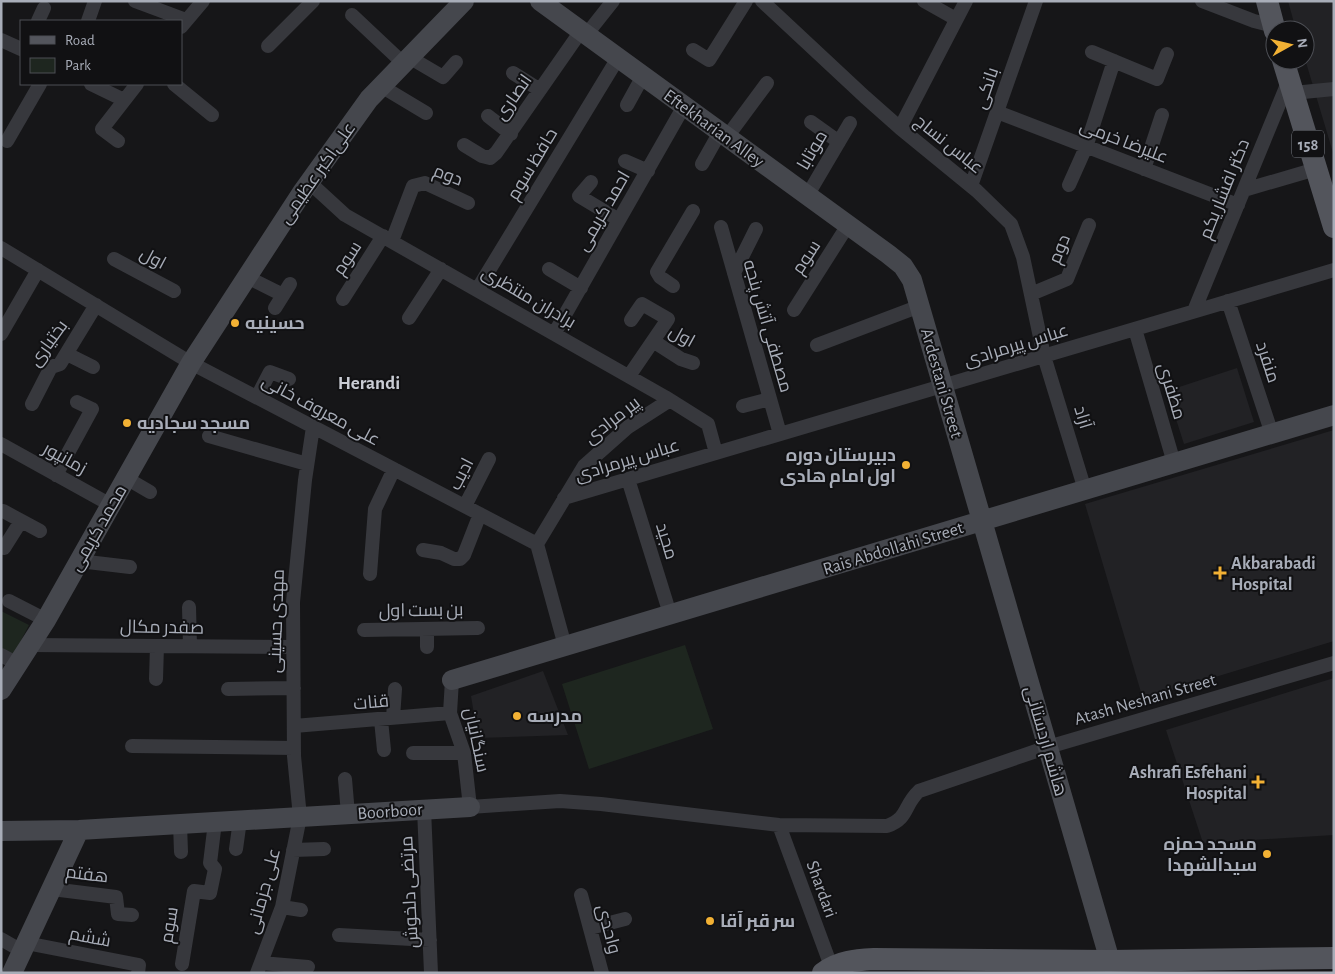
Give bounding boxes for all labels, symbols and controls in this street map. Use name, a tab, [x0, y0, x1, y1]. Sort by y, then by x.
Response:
legend	[20, 20, 182, 85]
north arrow	[1265, 20, 1315, 70]
text: Road	[65, 33, 95, 48]
text: N	[1294, 38, 1309, 49]
text: Park	[65, 58, 91, 73]
street label: بانکی	[971, 65, 1003, 112]
street label: انصاری	[492, 71, 537, 124]
street label: Eftekharian Alley	[660, 86, 767, 171]
street label: عباس نساج	[910, 112, 986, 179]
street label: علیرضا خرمی	[1077, 117, 1170, 168]
street label: علی‌اکبر عظیمی	[276, 120, 360, 228]
street label: حافظ سوم	[505, 126, 563, 205]
street label: موتابا	[795, 128, 832, 174]
road number: 158	[1292, 130, 1324, 158]
street label: دکتر افشار یکم	[1196, 136, 1255, 243]
street label: دوم	[430, 162, 465, 192]
street label: احمد کریمی	[574, 168, 635, 255]
street label: دوم	[1046, 232, 1076, 267]
street label: سوم	[789, 237, 826, 279]
street label: سوم	[330, 238, 367, 280]
street label: اول	[136, 245, 169, 274]
street label: مصطفی آتش پنجه	[738, 257, 797, 395]
street label: برادران منتظری	[478, 264, 579, 333]
place label: حسینیه	[245, 315, 305, 333]
street label: بختیاری	[26, 317, 72, 371]
marker: حسینیه	[229, 317, 241, 329]
street label: عباس پیرمرادی	[962, 322, 1071, 372]
street label: اول	[665, 323, 698, 352]
street label: Ardestani Street	[917, 326, 965, 440]
street label: منفرد	[1251, 339, 1282, 386]
street label: مظفری	[1153, 361, 1188, 422]
street label: علی معروف خانی	[258, 372, 383, 450]
district label: Herandi	[338, 374, 400, 393]
street label: پیر مرادی	[581, 394, 645, 449]
street label: آزاد	[1069, 403, 1096, 431]
place label: مسجد سجادیه	[137, 415, 250, 433]
marker: مسجد سجادیه	[121, 417, 133, 429]
street label: عباس پیرمرادی	[573, 437, 682, 487]
street label: زمانپور	[38, 439, 89, 479]
place label: دبیرستان دوره اول امام هادی	[780, 447, 896, 488]
street label: ادیب	[446, 456, 477, 493]
marker: دبیرستان دوره اول امام هادی	[900, 459, 912, 471]
street label: محمد کریمی	[67, 482, 132, 575]
street label: Rais Abdollahi Street	[821, 519, 966, 579]
street label: مجید	[652, 521, 680, 562]
place label: Akbarabadi Hospital	[1231, 555, 1316, 594]
marker: Akbarabadi Hospital	[1213, 566, 1227, 580]
street label: مهدی حسینی	[266, 569, 289, 673]
street label: بن بست اول	[378, 601, 464, 622]
street label: صفدر مکال	[120, 618, 204, 639]
street label: Atash Neshani Street	[1072, 671, 1218, 729]
street label: هاشم اردستانی	[1019, 684, 1070, 799]
street label: قنات	[352, 692, 390, 714]
street label: سنگانیان	[459, 706, 492, 774]
place label: مدرسه	[527, 708, 582, 726]
marker: مدرسه	[511, 710, 523, 722]
place label: Ashrafi Esfehani Hospital	[1129, 764, 1247, 803]
marker: Ashrafi Esfehani Hospital	[1251, 775, 1265, 789]
street label: Boorboor	[357, 801, 423, 823]
street label: مرتضی دلخوش	[397, 835, 423, 949]
place label: مسجد حمزه سیدالشهدا	[1163, 836, 1257, 876]
street label: علی جزمانی	[244, 846, 285, 936]
marker: مسجد حمزه سیدالشهدا	[1261, 848, 1273, 860]
street label: Shardari	[802, 858, 840, 920]
street label: هفتم	[64, 863, 109, 889]
street label: واحدی	[592, 903, 623, 956]
street label: سوم	[158, 906, 184, 945]
place label: سر قبر آقا	[720, 911, 795, 932]
marker: سر قبر آقا	[704, 915, 716, 927]
street label: ششم	[67, 924, 112, 953]

